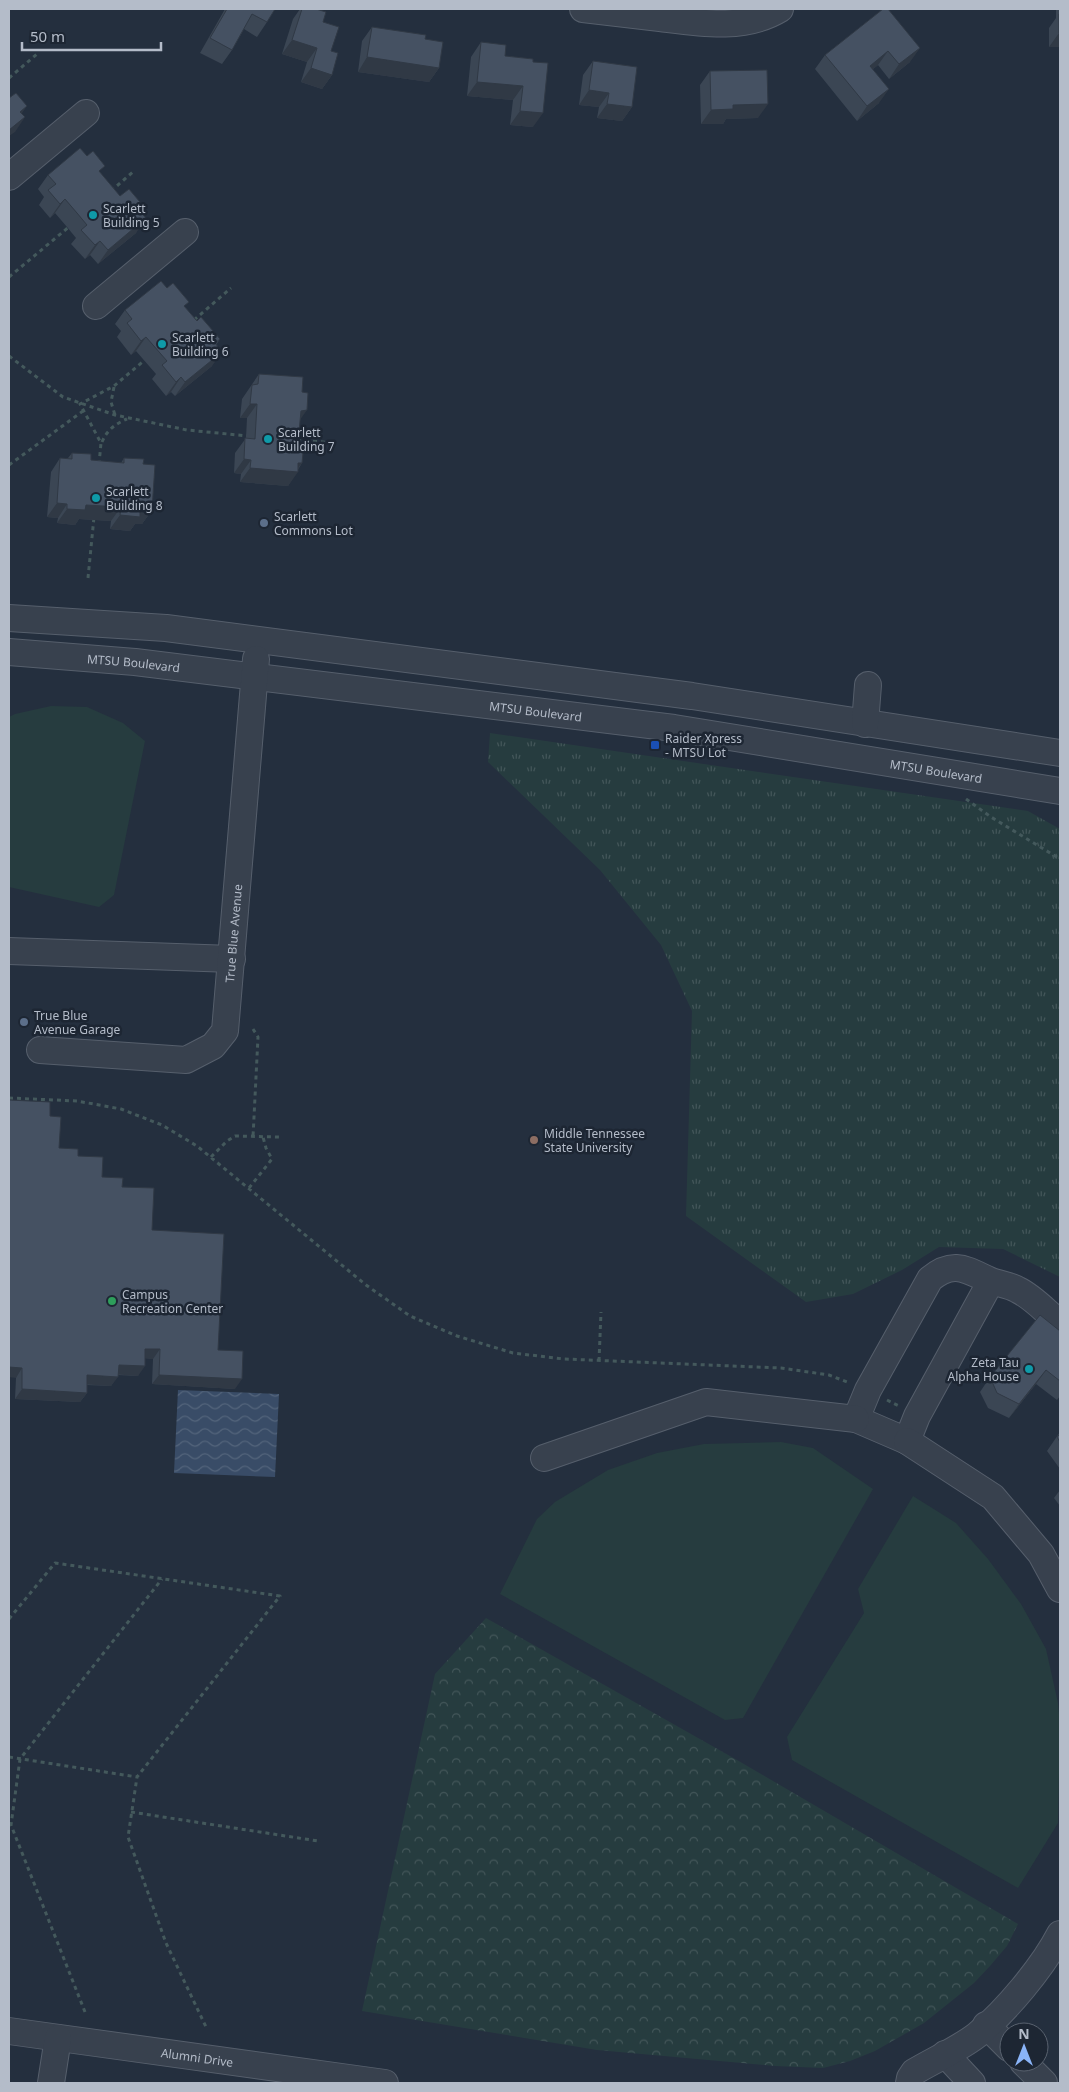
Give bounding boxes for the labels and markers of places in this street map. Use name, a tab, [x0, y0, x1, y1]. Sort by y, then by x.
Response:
place label: Scarlett Building 5	[103, 200, 160, 231]
marker: Scarlett Building 5	[87, 209, 99, 221]
place label: Scarlett Building 6	[172, 329, 229, 360]
marker: Scarlett Building 6	[156, 338, 168, 350]
place label: Scarlett Building 7	[278, 424, 335, 455]
marker: Scarlett Building 7	[262, 433, 274, 445]
place label: Scarlett Building 8	[106, 483, 163, 514]
marker: Scarlett Building 8	[90, 492, 102, 504]
place label: Scarlett Commons Lot	[274, 508, 353, 539]
marker: Scarlett Commons Lot	[258, 517, 270, 529]
place label: Raider Xpress - MTSU Lot	[665, 730, 742, 761]
marker: Raider Xpress - MTSU Lot	[649, 739, 661, 751]
place label: True Blue Avenue Garage	[34, 1007, 121, 1038]
marker: True Blue Avenue Garage	[18, 1016, 30, 1028]
place label: Middle Tennessee State University	[544, 1125, 645, 1156]
marker: Middle Tennessee State University	[528, 1134, 540, 1146]
place label: Campus Recreation Center	[122, 1286, 223, 1317]
marker: Campus Recreation Center	[106, 1295, 118, 1307]
place label: Zeta Tau Alpha House	[948, 1354, 1019, 1385]
marker: Zeta Tau Alpha House	[1023, 1363, 1035, 1375]

